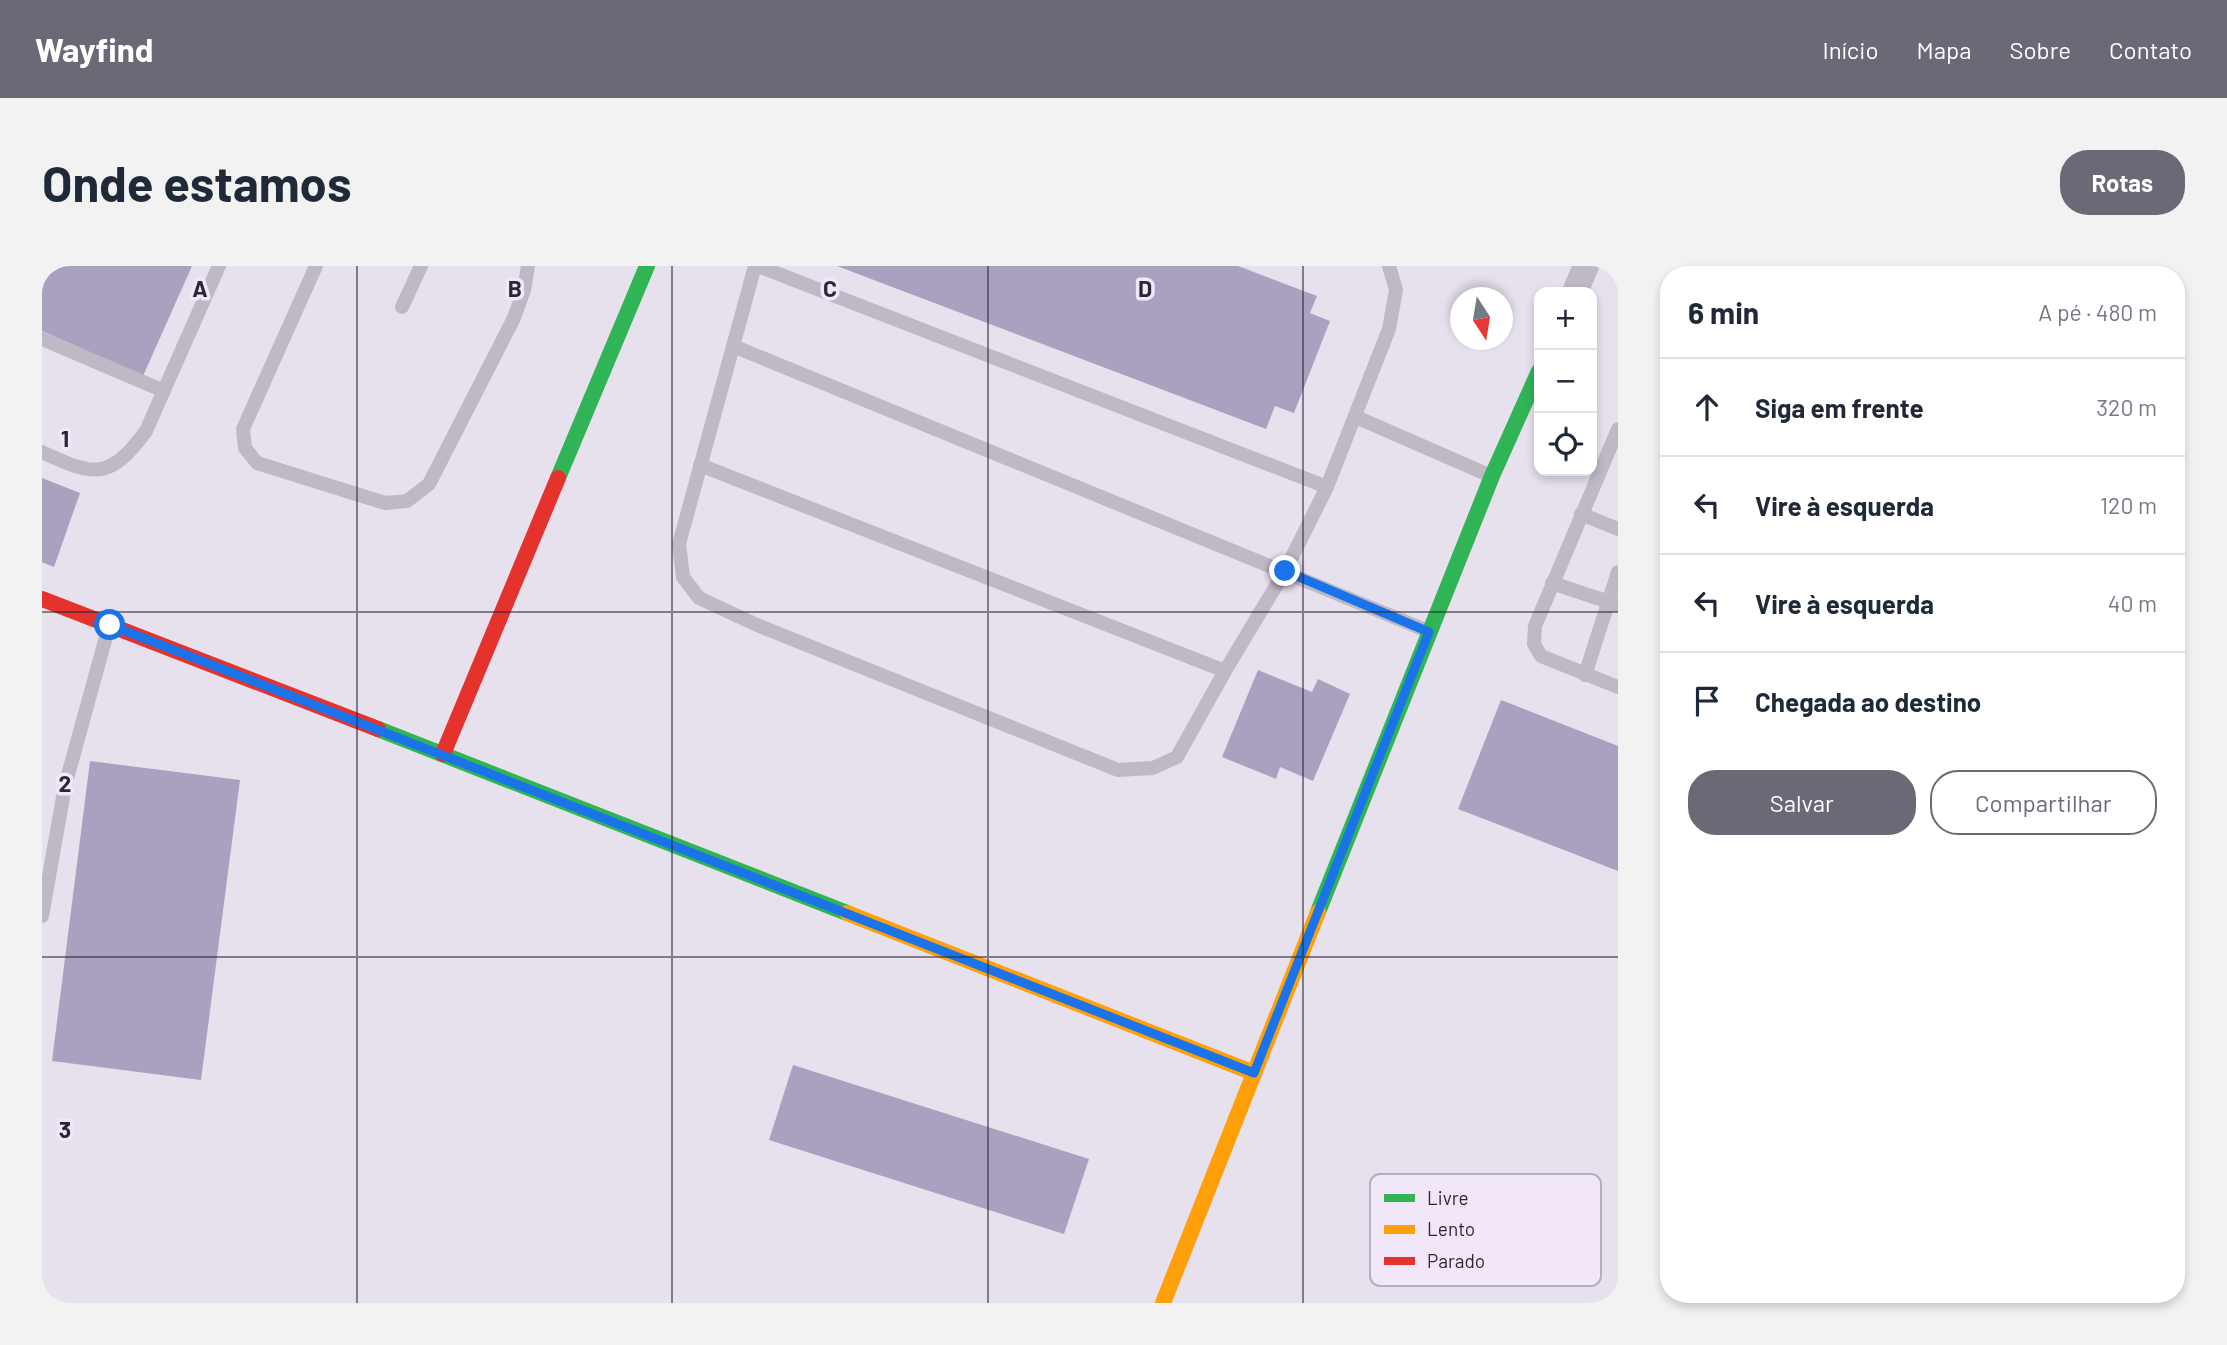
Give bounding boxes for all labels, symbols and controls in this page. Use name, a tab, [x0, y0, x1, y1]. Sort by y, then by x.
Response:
text: Wayfind	[35, 29, 153, 69]
text: Início	[1823, 35, 1879, 64]
text: Mapa	[1917, 35, 1971, 64]
text: Sobre	[2009, 35, 2071, 64]
text: Contato	[2109, 35, 2192, 64]
button: Rotas	[2060, 150, 2185, 215]
text: Onde estamos	[42, 153, 351, 212]
text: A	[192, 274, 208, 302]
text: B	[508, 274, 522, 302]
text: C	[823, 274, 837, 302]
text: D	[1138, 274, 1152, 302]
north arrow	[1450, 287, 1513, 350]
map controls	[1534, 287, 1597, 476]
button: +	[1534, 287, 1597, 350]
text: 6 min	[1688, 294, 1759, 330]
text: A pé · 480 m	[2038, 298, 2157, 326]
button: −	[1534, 350, 1597, 413]
icon: ahead	[1688, 388, 1726, 426]
text: Siga em frente	[1755, 392, 1924, 423]
text: 320 m	[2096, 393, 2157, 421]
button: locate	[1534, 413, 1597, 476]
text: 1	[61, 424, 69, 452]
icon: left	[1688, 486, 1726, 524]
text: Vire à esquerda	[1755, 490, 1934, 521]
text: 120 m	[2100, 491, 2157, 519]
route end	[1269, 555, 1300, 586]
icon: left	[1688, 584, 1726, 622]
text: Vire à esquerda	[1755, 588, 1934, 619]
text: 40 m	[2108, 589, 2157, 617]
route start	[94, 609, 125, 640]
icon: arrive	[1688, 682, 1726, 720]
text: Chegada ao destino	[1755, 686, 1981, 717]
text: 2	[59, 769, 71, 797]
button: Salvar	[1688, 770, 1916, 835]
button: Compartilhar	[1930, 770, 2157, 835]
text: 3	[59, 1115, 71, 1143]
legend	[1370, 1174, 1601, 1286]
text: Livre	[1427, 1186, 1469, 1209]
text: Lento	[1427, 1217, 1475, 1240]
text: Parado	[1427, 1249, 1485, 1272]

